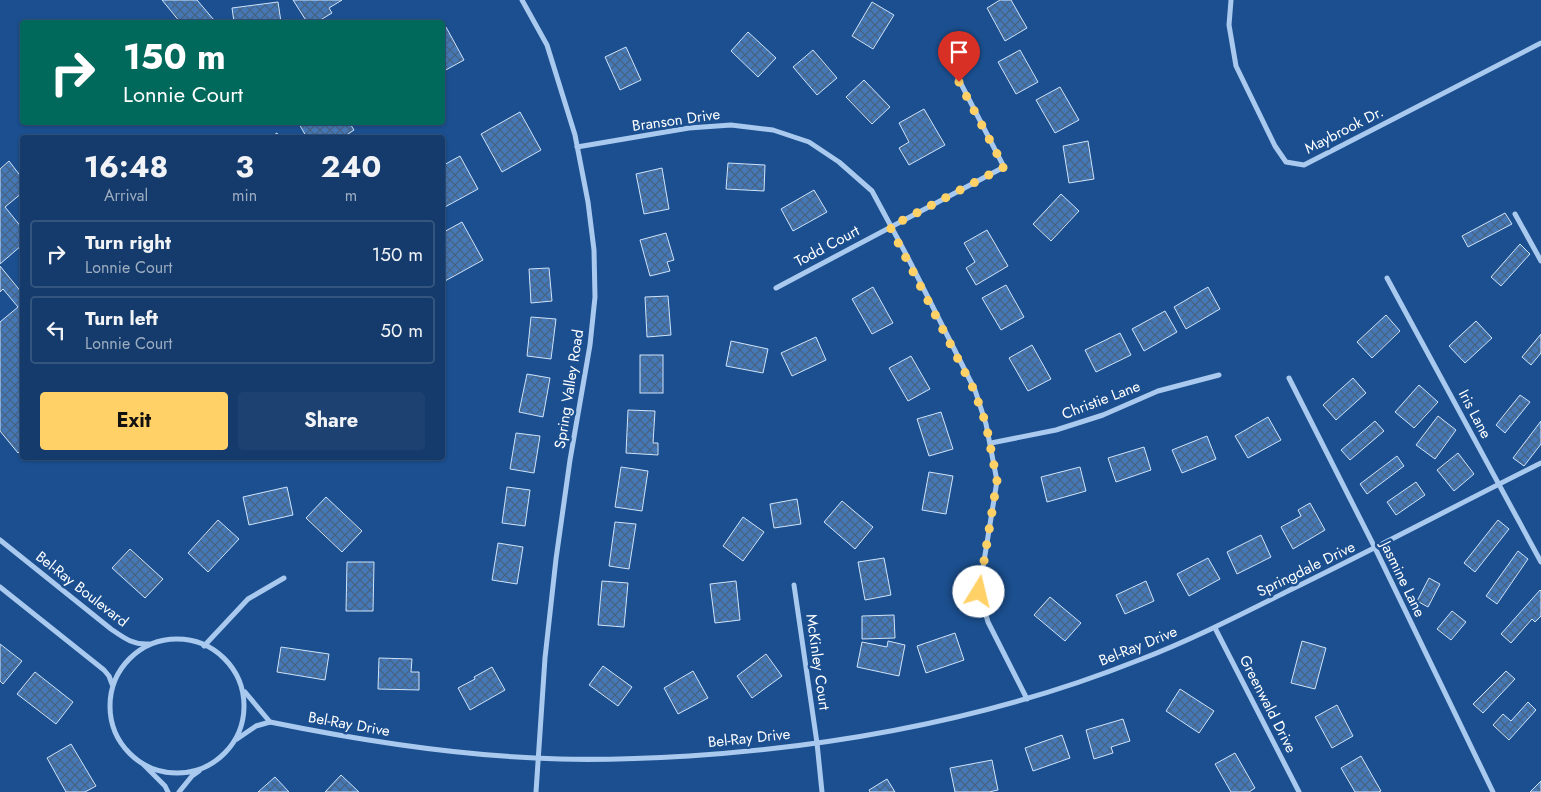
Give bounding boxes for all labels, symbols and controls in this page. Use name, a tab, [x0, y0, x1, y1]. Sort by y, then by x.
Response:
pin	[938, 31, 980, 82]
text: 150 m	[123, 32, 226, 82]
icon: arrive	[945, 38, 973, 66]
icon: right	[40, 40, 105, 105]
text: Lonnie Court	[123, 78, 243, 110]
street label: Maybrook Dr.	[1301, 101, 1387, 159]
street label: Branson Drive	[631, 103, 722, 137]
text: 16:48	[84, 145, 168, 188]
text: 3	[235, 145, 254, 188]
text: 240	[321, 145, 381, 188]
text: Arrival	[104, 184, 148, 207]
text: min	[232, 184, 257, 207]
text: m	[345, 184, 357, 207]
street label: Todd Court	[791, 220, 864, 272]
text: Turn right	[85, 229, 171, 256]
icon: right	[42, 240, 70, 268]
text: 150 m	[372, 241, 423, 268]
text: Lonnie Court	[85, 256, 172, 279]
text: Turn left	[85, 305, 158, 332]
icon: left	[42, 316, 70, 344]
text: 50 m	[380, 317, 423, 344]
street label: Spring Valley Road	[549, 328, 589, 450]
text: Lonnie Court	[85, 332, 172, 355]
street label: Christie Lane	[1059, 375, 1144, 425]
street label: Iris Lane	[1453, 386, 1497, 443]
button: Exit	[40, 392, 228, 450]
button: Share	[238, 392, 425, 450]
street label: Jasmine Lane	[1374, 535, 1431, 621]
street label: Springdale Drive	[1253, 536, 1359, 602]
street label: Bel-Ray Boulevard	[31, 546, 133, 632]
position arrow	[952, 565, 1004, 617]
street label: McKinley Court	[800, 613, 836, 712]
street label: Bel-Ray Drive	[1096, 620, 1181, 672]
street label: Greenwald Drive	[1234, 651, 1302, 757]
street label: Bel-Ray Drive	[306, 706, 392, 742]
street label: Bel-Ray Drive	[707, 723, 792, 753]

